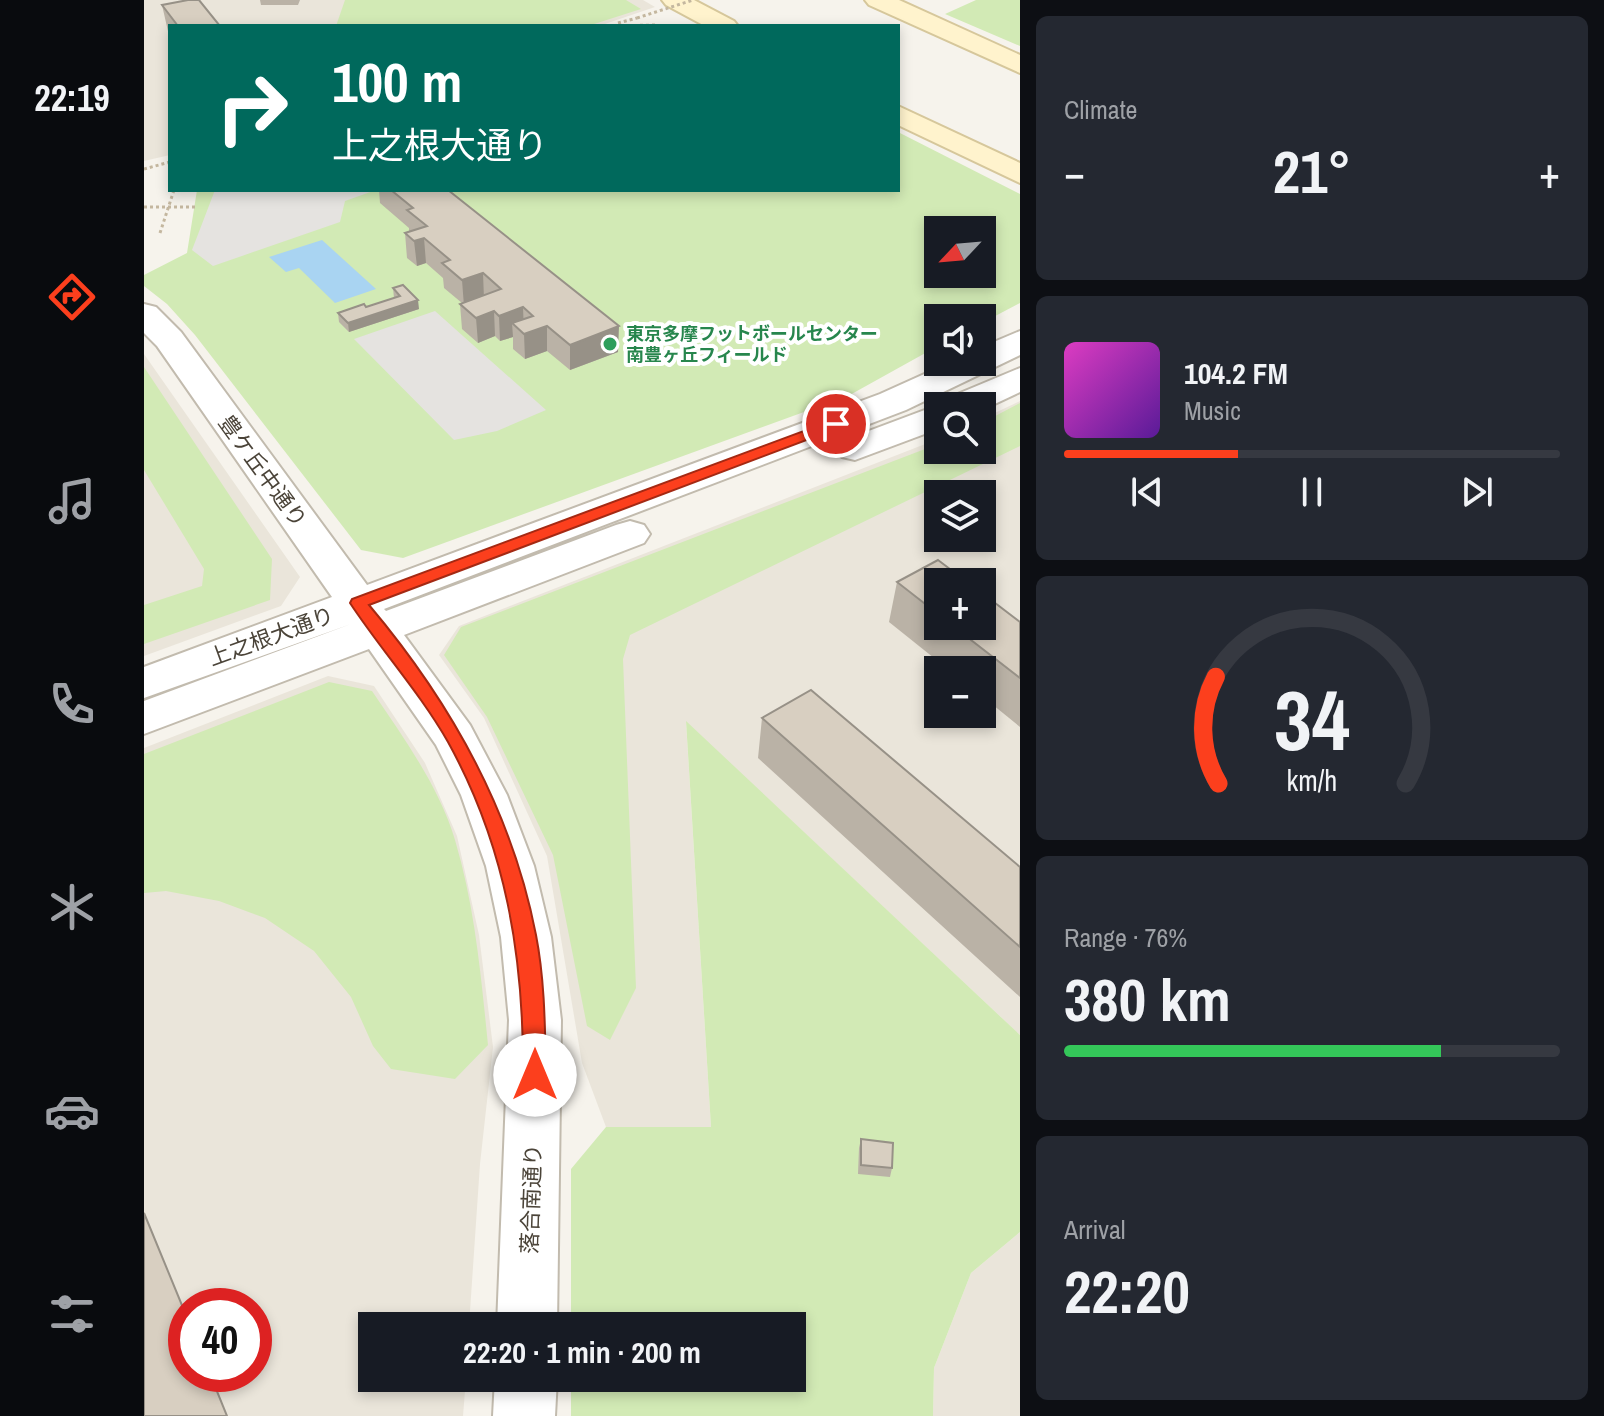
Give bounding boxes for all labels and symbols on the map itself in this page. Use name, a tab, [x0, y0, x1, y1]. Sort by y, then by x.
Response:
north arrow	[924, 216, 996, 288]
place label: 東京多摩フットボールセンター 南豊ヶ丘フィールド	[626, 321, 878, 367]
marker: 東京多摩フットボールセンター 南豊ヶ丘フィールド	[601, 335, 619, 353]
pin	[802, 390, 870, 458]
street label: 豊ケ丘中通り	[212, 409, 314, 533]
street label: 上之根大通り	[204, 599, 338, 673]
position arrow	[493, 1033, 577, 1117]
street label: 落合南通り	[514, 1144, 548, 1254]
speed limit sign: 40	[168, 1288, 272, 1392]

